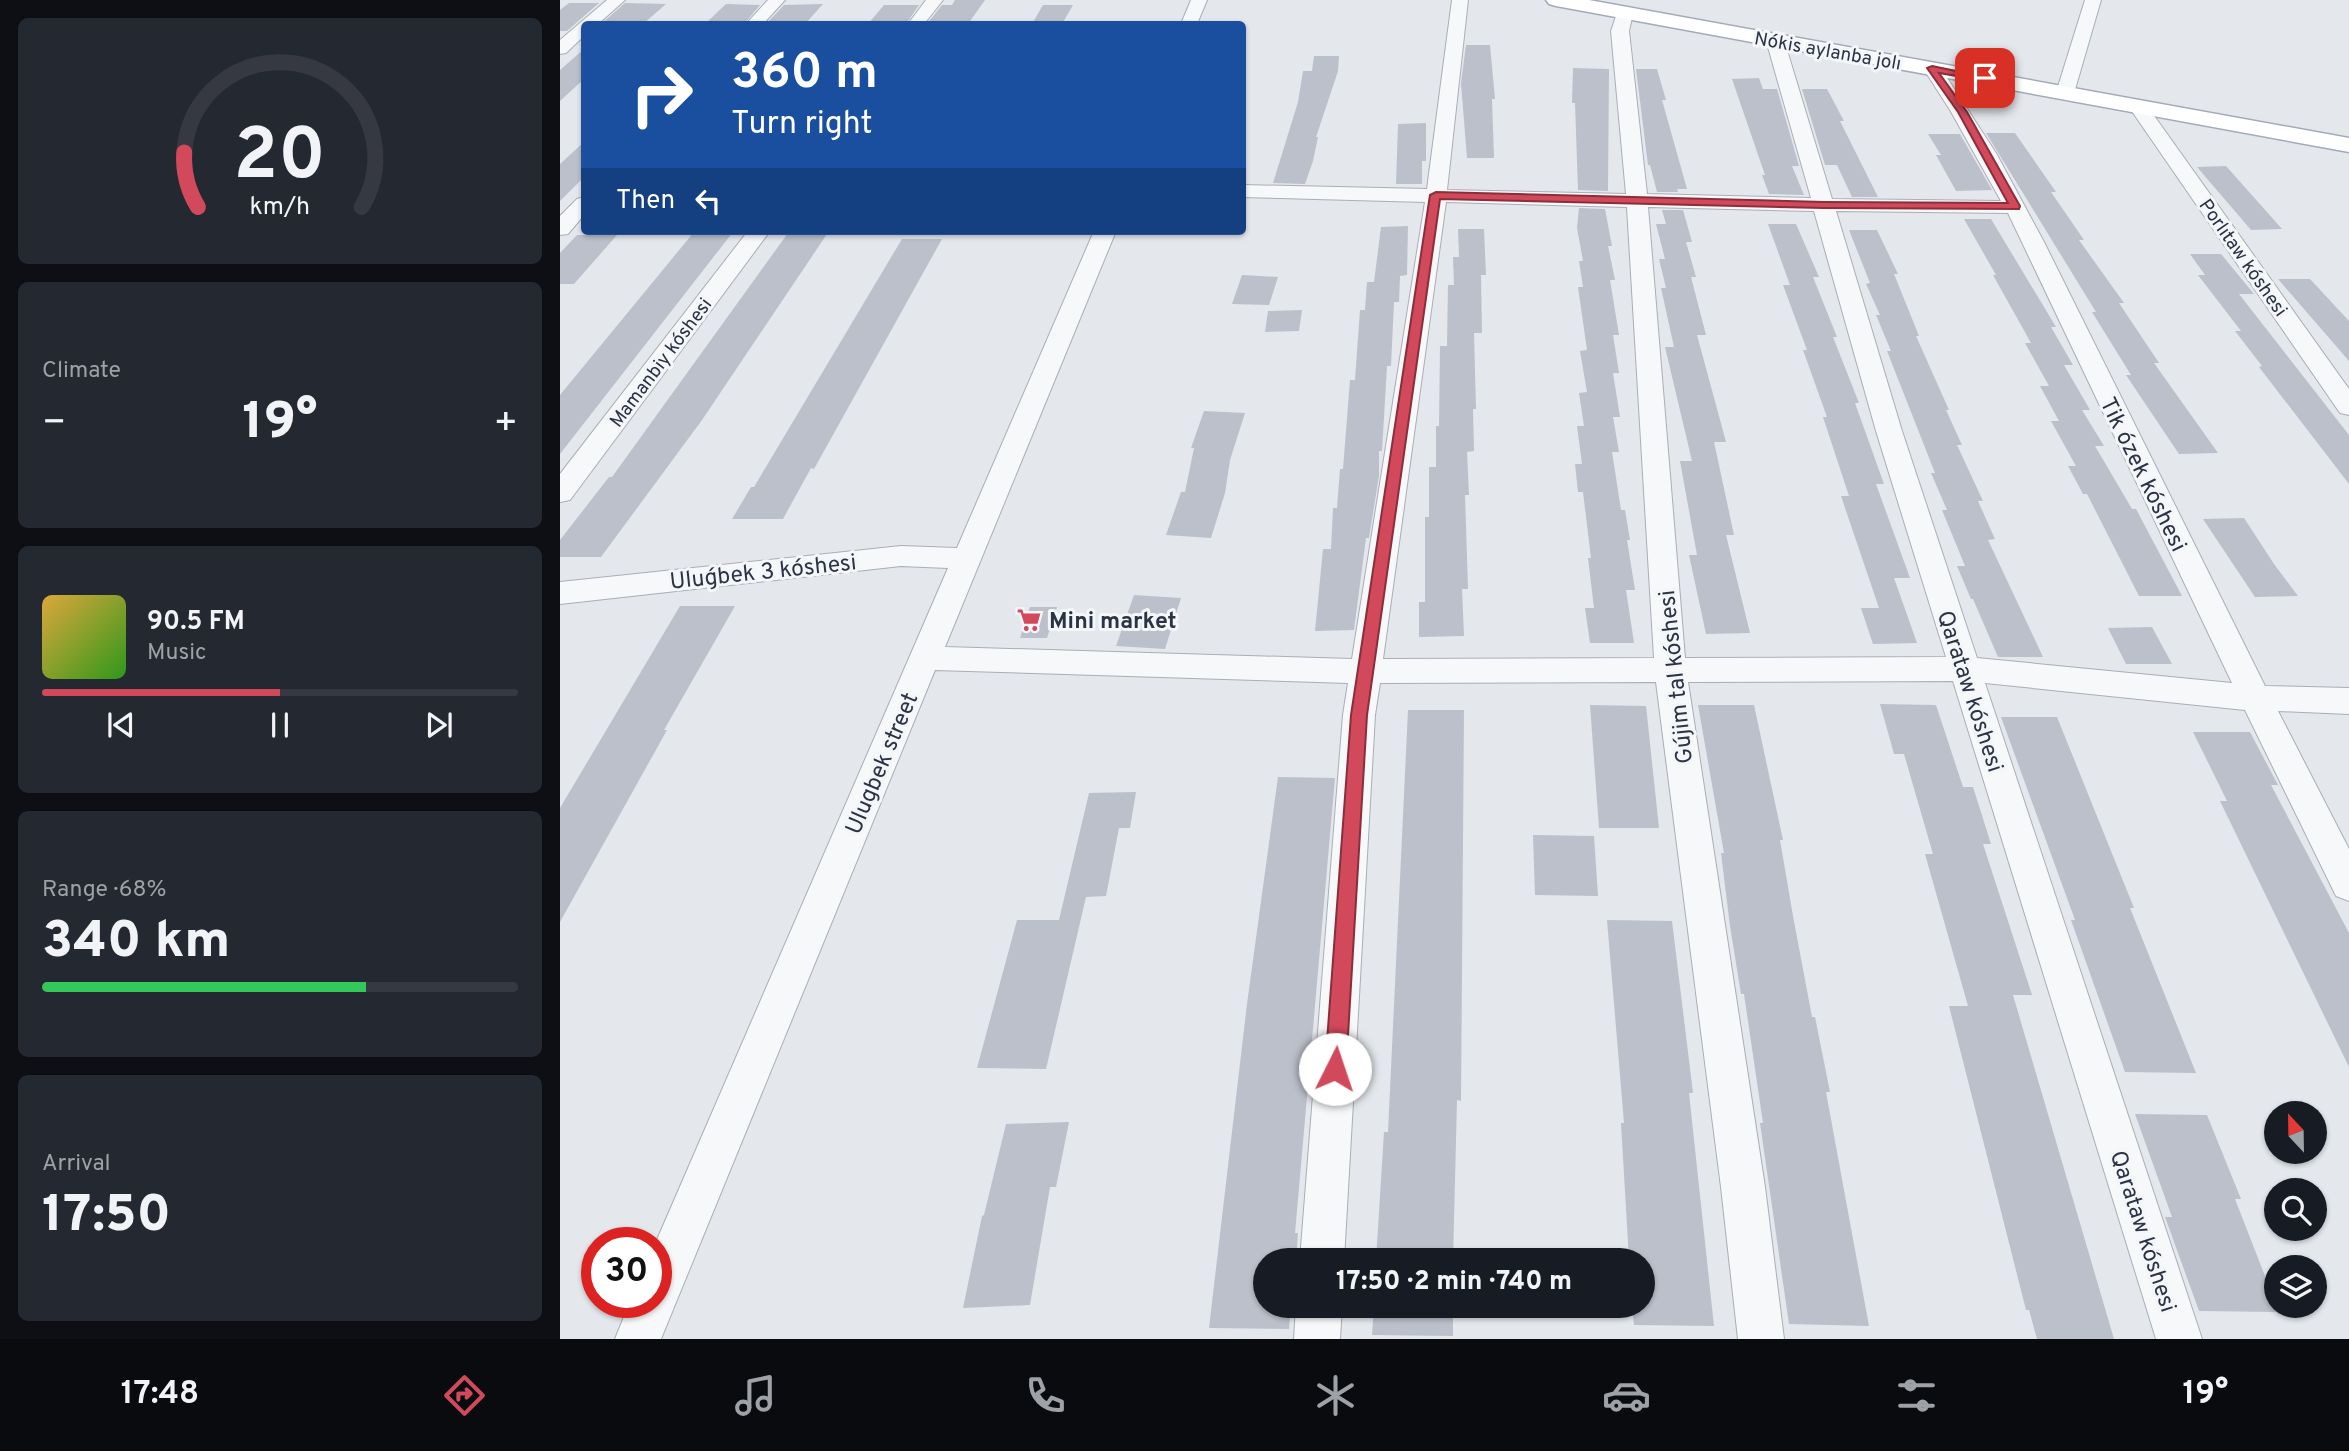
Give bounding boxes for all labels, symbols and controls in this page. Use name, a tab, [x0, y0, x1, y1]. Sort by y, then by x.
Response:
street label: Nókis aylanba jolı	[1752, 27, 1903, 77]
text: 360 m	[731, 44, 878, 106]
pin	[1955, 48, 2015, 108]
icon: right	[616, 49, 707, 140]
icon: arrive	[1966, 59, 2004, 97]
text: Turn right	[731, 105, 873, 145]
text: 20	[234, 113, 326, 205]
icon: left	[689, 182, 727, 220]
text: Then	[616, 185, 675, 218]
text: km/h	[250, 192, 310, 224]
street label: Porlıtaw kóshesi	[2193, 195, 2292, 322]
street label: Mamanbiy kóshesi	[605, 294, 718, 433]
text: Climate	[42, 357, 121, 386]
text: 19°	[242, 391, 318, 457]
street label: Tik ózek kóshesi	[2092, 393, 2192, 557]
text: −	[42, 400, 67, 449]
text: +	[493, 400, 518, 449]
street label: Uluǵbek 3 kóshesi	[668, 549, 858, 598]
street label: Gújim tal kóshesi	[1654, 588, 1701, 765]
text: 90.5 FM	[147, 606, 245, 639]
supermarket icon: Mini market	[1015, 606, 1043, 634]
street label: Qarataw kóshesi	[1929, 607, 2008, 776]
place label: Mini market	[1049, 608, 1177, 637]
text: Music	[147, 639, 207, 668]
street label: Ulugbek street	[840, 689, 926, 839]
icon: previous	[102, 706, 140, 744]
icon: pause	[261, 706, 299, 744]
icon: next	[420, 706, 458, 744]
text: Range · 68%	[42, 876, 167, 905]
text: 340 km	[42, 910, 230, 976]
position arrow	[1298, 1032, 1372, 1106]
north arrow	[2264, 1101, 2328, 1164]
map controls	[2264, 1101, 2327, 1318]
street label: Qarataw kóshesi	[2102, 1147, 2181, 1316]
text: Arrival	[42, 1150, 111, 1179]
button: search	[2264, 1178, 2327, 1241]
text: 17:50	[42, 1184, 171, 1250]
speed limit sign: 30	[581, 1227, 672, 1318]
button: layers	[2264, 1255, 2327, 1318]
text: 17:50 · 2 min · 740 m	[1336, 1266, 1572, 1299]
icon: directions	[440, 1371, 489, 1420]
icon: music	[731, 1371, 780, 1420]
icon: phone	[1021, 1371, 1070, 1420]
icon: climate	[1311, 1371, 1360, 1420]
icon: car	[1602, 1371, 1651, 1420]
icon: filters	[1892, 1371, 1941, 1420]
text: 17:48	[121, 1375, 199, 1415]
text: 19°	[2183, 1375, 2228, 1415]

